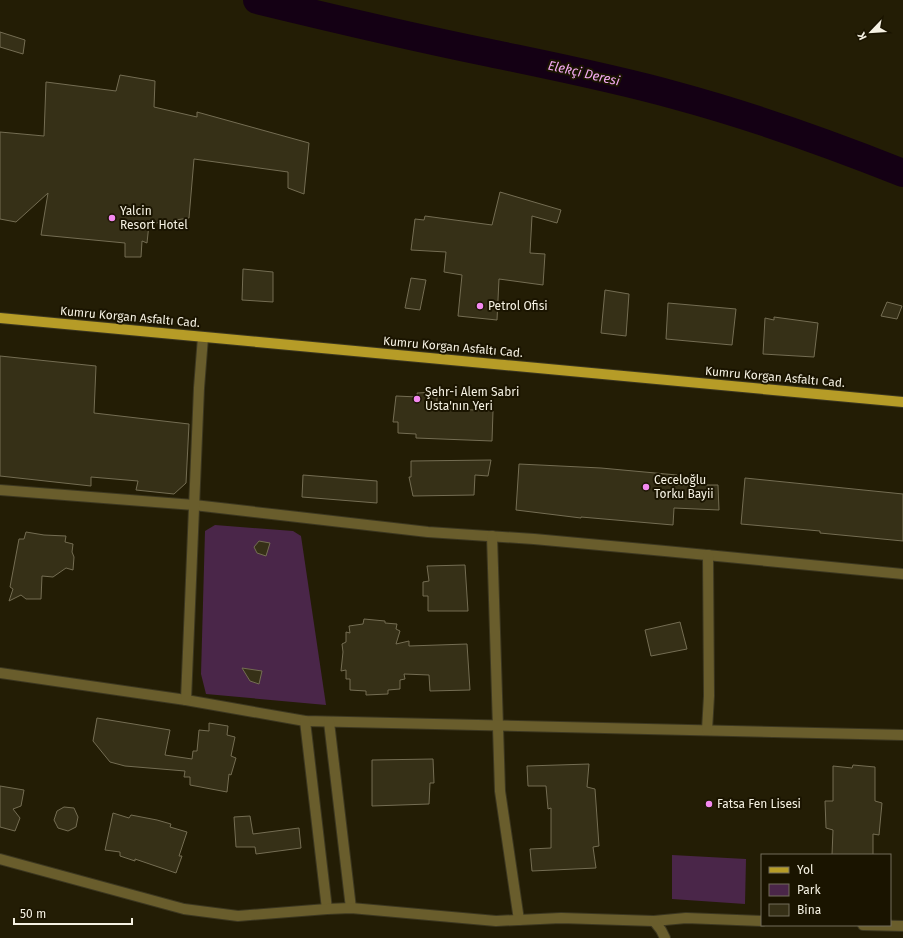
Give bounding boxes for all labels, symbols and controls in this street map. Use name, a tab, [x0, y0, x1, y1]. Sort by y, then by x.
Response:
north arrow	[851, 12, 891, 52]
text: K	[855, 29, 870, 42]
water label: Elekçi Deresi	[547, 57, 622, 89]
place label: Yalcin Resort Hotel	[120, 204, 188, 232]
marker: Yalcin Resort Hotel	[107, 213, 117, 223]
place label: Petrol Ofisi	[488, 299, 548, 313]
marker: Petrol Ofisi	[475, 301, 485, 311]
street label: Kumru Korgan Asfaltı Cad.	[59, 304, 201, 330]
street label: Kumru Korgan Asfaltı Cad.	[382, 334, 524, 360]
street label: Kumru Korgan Asfaltı Cad.	[704, 364, 846, 390]
place label: Şehr-i Alem Sabri Usta'nın Yeri	[425, 385, 519, 413]
marker: Şehr-i Alem Sabri Usta'nın Yeri	[412, 394, 422, 404]
place label: Ceceloğlu Torku Bayii	[654, 473, 714, 501]
marker: Ceceloğlu Torku Bayii	[641, 482, 651, 492]
place label: Fatsa Fen Lisesi	[717, 797, 801, 811]
marker: Fatsa Fen Lisesi	[704, 799, 714, 809]
legend	[761, 854, 891, 926]
text: Yol	[797, 863, 814, 877]
text: Park	[797, 883, 821, 897]
scale bar	[14, 900, 132, 926]
text: Bina	[797, 903, 821, 917]
text: 50 m	[20, 907, 46, 921]

